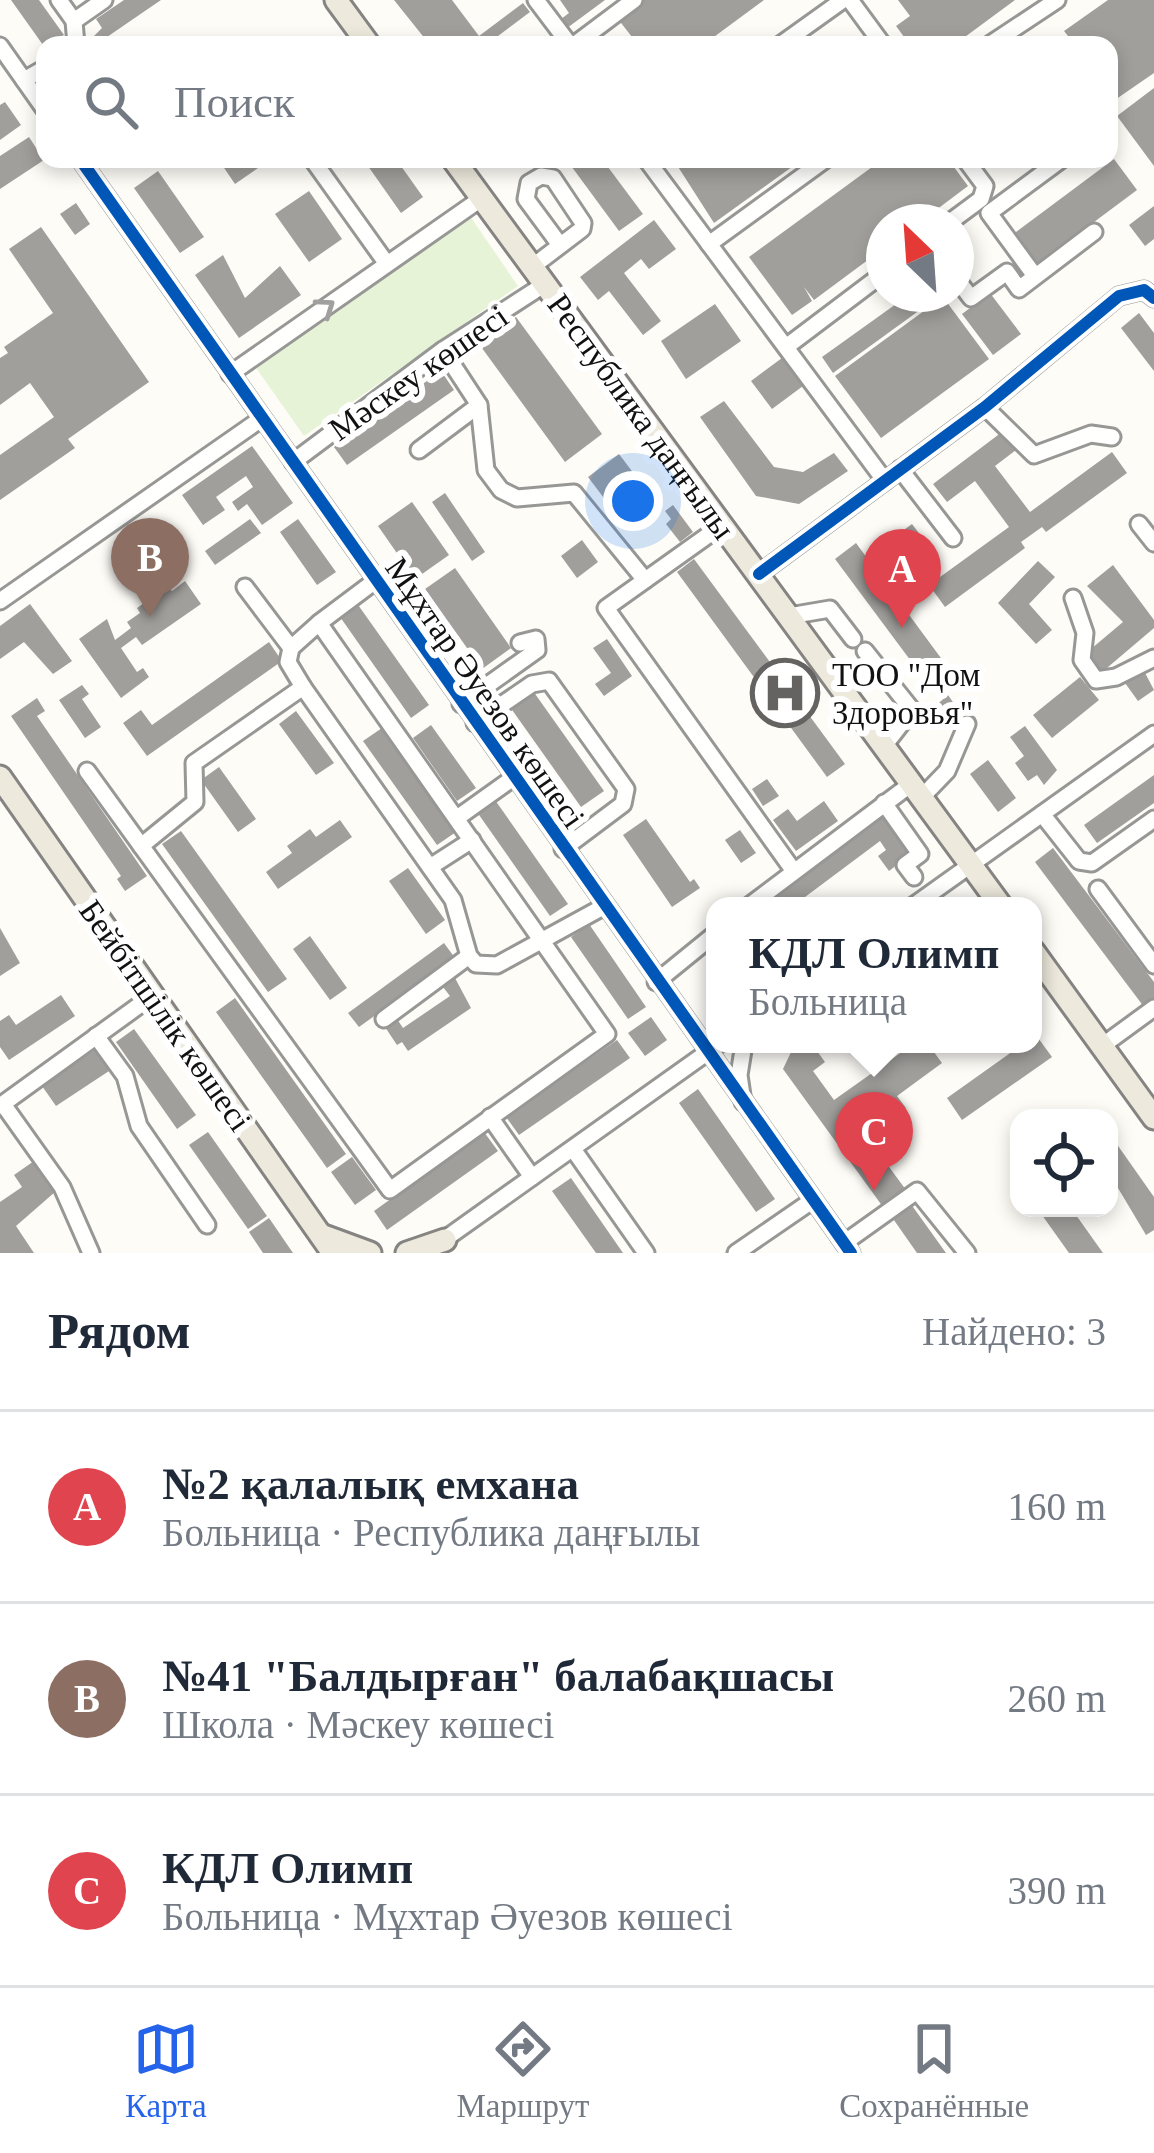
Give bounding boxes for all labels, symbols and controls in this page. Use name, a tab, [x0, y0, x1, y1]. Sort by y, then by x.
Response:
search box	[36, 36, 1118, 168]
icon: search	[78, 69, 144, 135]
text: Поиск	[174, 77, 295, 127]
north arrow	[866, 204, 974, 312]
street label: Республика даңғылы	[540, 287, 742, 546]
street label: Мәскеу көшесі	[322, 298, 515, 448]
one-way arrow	[313, 299, 335, 321]
your location	[603, 471, 663, 531]
pin: B	[111, 518, 189, 617]
pin: A	[863, 529, 941, 628]
street label: Мұхтар Әуезов көшесі	[378, 551, 592, 834]
place label: ТОО "Дом Здоровья"	[832, 657, 980, 731]
hospital icon: ТОО "Дом Здоровья"	[750, 658, 820, 728]
street label: Бейбітшілік көшесі	[72, 893, 258, 1138]
popup	[706, 897, 1042, 1053]
text: КДЛ Олимп	[748, 928, 1000, 978]
text: Больница	[748, 980, 907, 1023]
pin: C	[835, 1092, 913, 1191]
map controls	[1010, 1109, 1118, 1217]
button: locate	[1010, 1109, 1118, 1217]
text: Рядом	[48, 1303, 191, 1359]
text: Найдено: 3	[922, 1310, 1106, 1353]
text: №2 қалалық емхана	[162, 1459, 579, 1509]
text: A	[73, 1485, 101, 1528]
text: 160 m	[1007, 1485, 1106, 1528]
text: Больница · Республика даңғылы	[162, 1511, 700, 1554]
text: №41 "Балдырған" балабақшасы	[162, 1651, 834, 1701]
text: B	[74, 1677, 100, 1720]
text: 260 m	[1007, 1677, 1106, 1720]
text: Школа · Мәскеу көшесі	[162, 1703, 554, 1746]
text: КДЛ Олимп	[162, 1843, 413, 1893]
text: C	[73, 1869, 101, 1912]
text: 390 m	[1007, 1869, 1106, 1912]
text: Больница · Мұхтар Әуезов көшесі	[162, 1895, 733, 1938]
tab: Карта	[125, 2016, 207, 2125]
tab: Маршрут	[457, 2016, 589, 2125]
tab: Сохранённые	[839, 2016, 1029, 2125]

